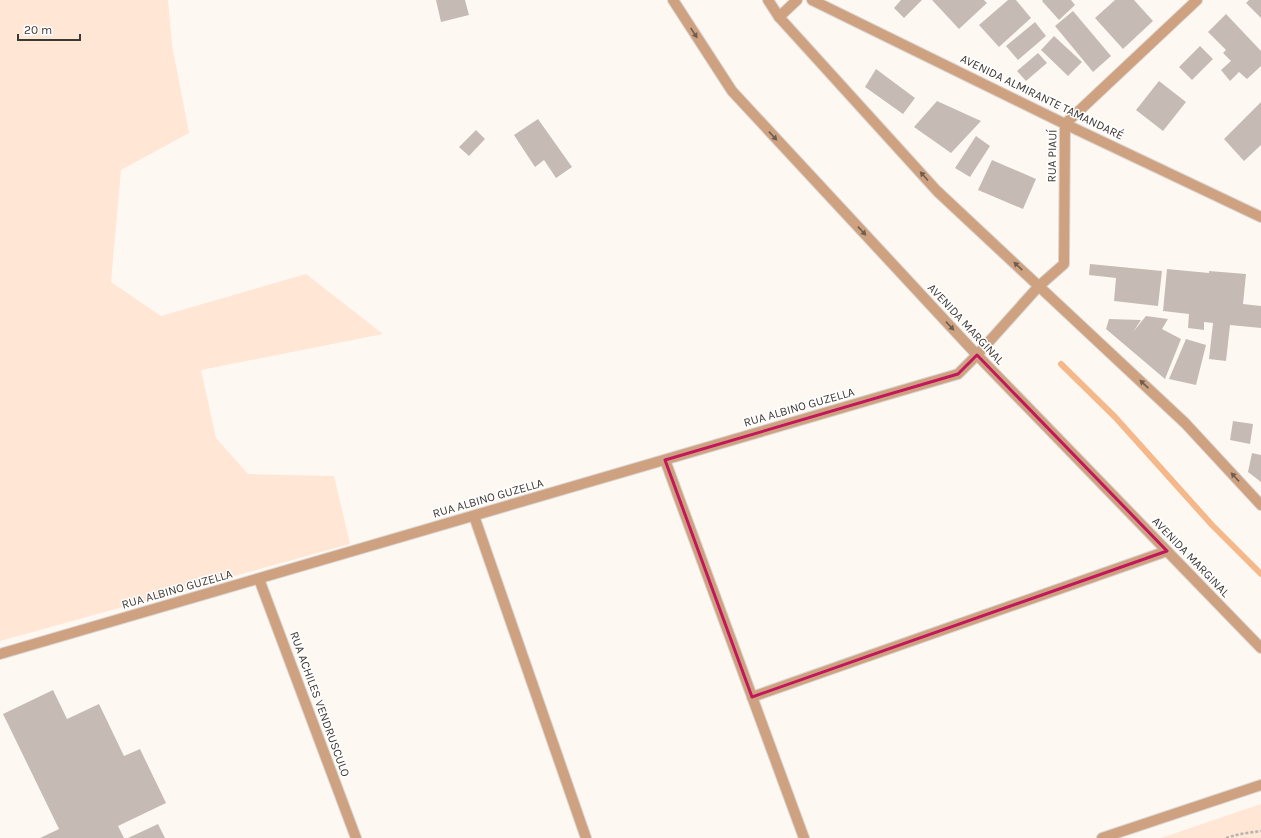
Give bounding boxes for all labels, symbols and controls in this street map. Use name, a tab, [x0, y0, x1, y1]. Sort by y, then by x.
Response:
scale bar	[18, 16, 80, 42]
text: 20 m	[24, 23, 52, 37]
one-way arrow	[690, 28, 698, 38]
street label: AVENIDA ALMIRANTE TAMANDARÉ	[958, 50, 1126, 143]
street label: RUA PIAUÍ	[1044, 129, 1059, 183]
one-way arrow	[768, 131, 777, 140]
one-way arrow	[920, 171, 929, 182]
one-way arrow	[857, 226, 866, 236]
one-way arrow	[1013, 262, 1023, 271]
street label: AVENIDA MARGINAL	[925, 281, 1007, 368]
one-way arrow	[945, 321, 955, 331]
one-way arrow	[1139, 380, 1148, 389]
street label: RUA ALBINO GUZELLA	[742, 384, 856, 430]
one-way arrow	[1230, 471, 1239, 482]
street label: RUA ALBINO GUZELLA	[431, 475, 545, 521]
street label: AVENIDA MARGINAL	[1149, 514, 1233, 600]
street label: RUA ALBINO GUZELLA	[120, 566, 234, 612]
street label: RUA ACHILES VENDRUSCULO	[287, 629, 353, 779]

